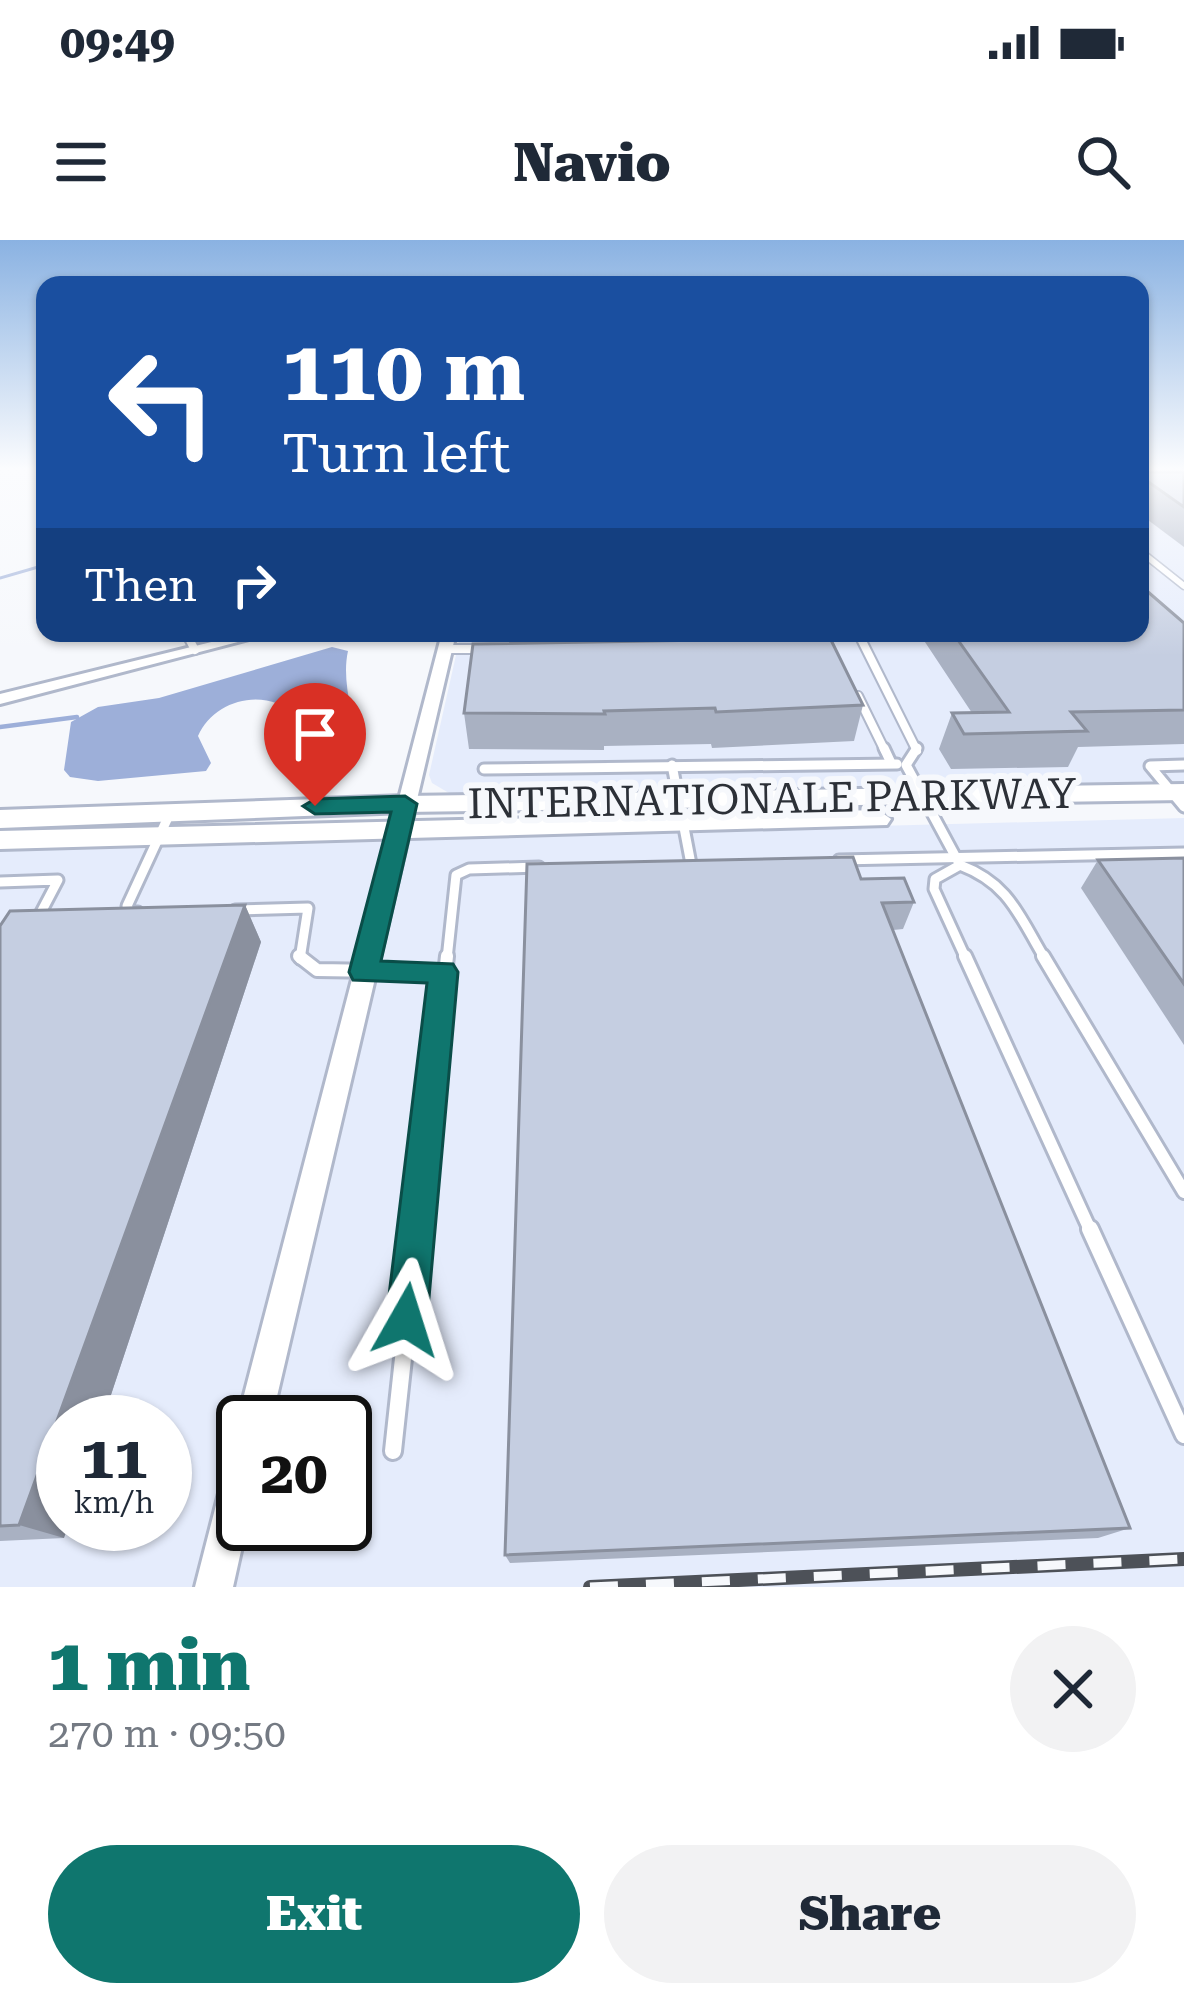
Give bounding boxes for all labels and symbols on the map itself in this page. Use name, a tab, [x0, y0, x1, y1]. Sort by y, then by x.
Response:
pin	[264, 683, 366, 806]
street label: INTERNATIONALE PARKWAY	[467, 769, 1077, 828]
position arrow	[343, 1257, 469, 1383]
speed limit sign: 20	[216, 1395, 372, 1551]

